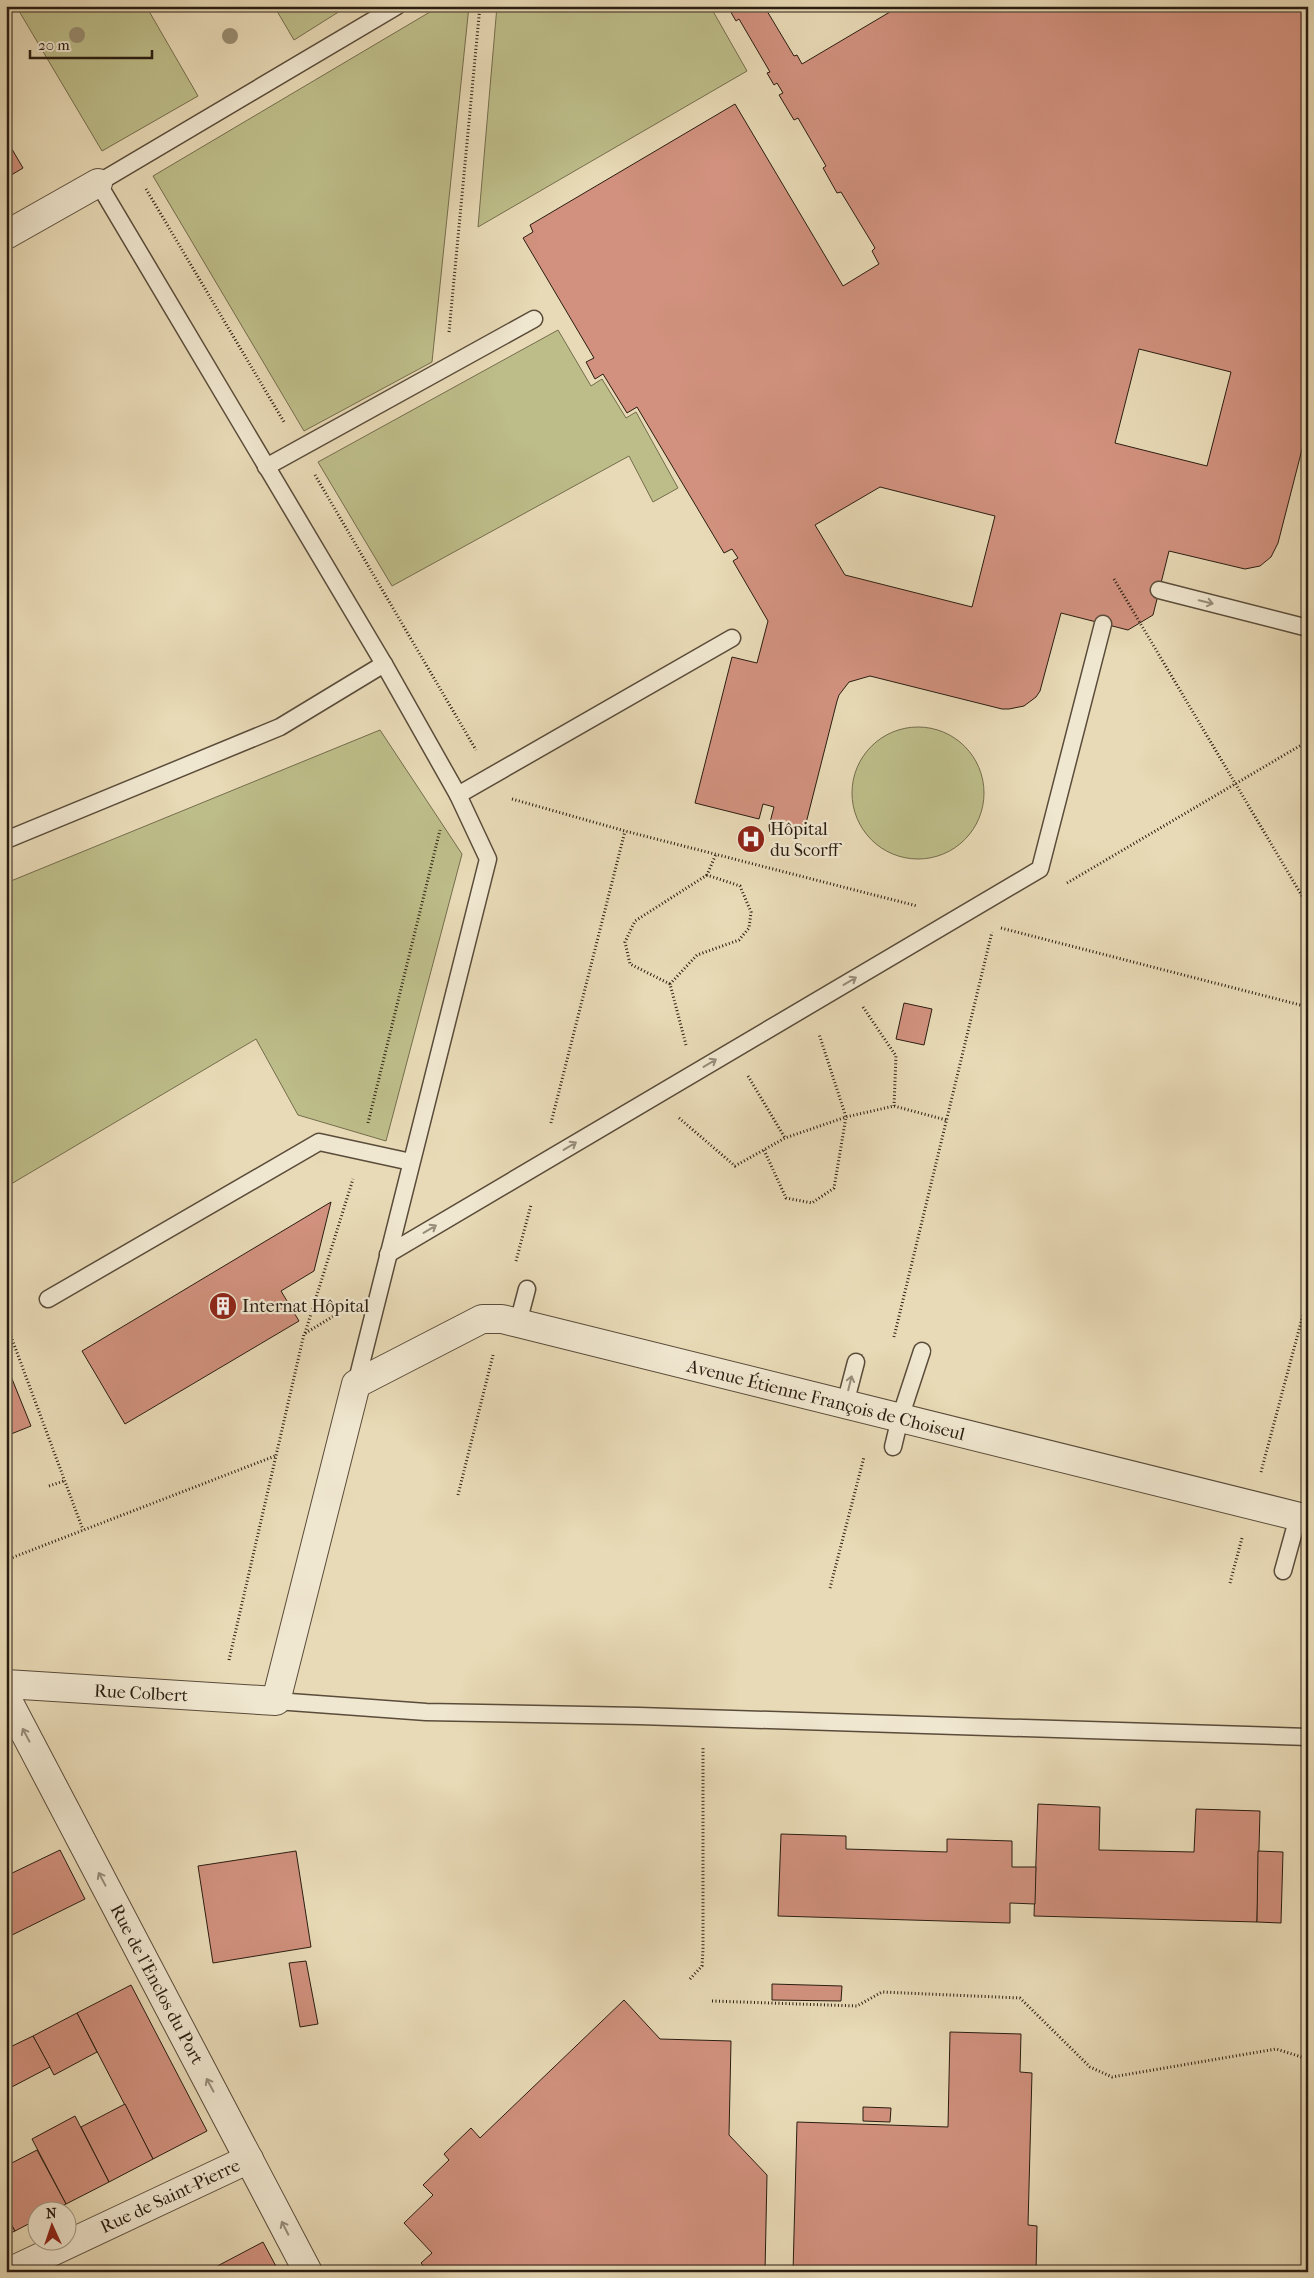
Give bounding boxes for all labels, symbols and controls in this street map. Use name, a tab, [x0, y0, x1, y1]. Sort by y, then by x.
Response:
scale bar	[30, 28, 152, 60]
text: 20 m	[38, 36, 70, 54]
one-way arrow	[1198, 598, 1214, 607]
place label: Hôpital du Scorff	[770, 819, 843, 861]
hospital icon: Hôpital du Scorff	[736, 824, 766, 854]
one-way arrow	[842, 975, 856, 985]
one-way arrow	[703, 1058, 717, 1068]
one-way arrow	[563, 1141, 578, 1151]
one-way arrow	[423, 1223, 437, 1233]
building icon: Internat Hôpital	[208, 1291, 238, 1321]
place label: Internat Hôpital	[242, 1296, 369, 1317]
street label: Avenue Étienne François de Choiseul	[684, 1355, 967, 1445]
one-way arrow	[846, 1376, 855, 1392]
street label: Rue Colbert	[93, 1681, 189, 1706]
one-way arrow	[21, 1728, 30, 1743]
one-way arrow	[97, 1871, 107, 1886]
street label: Rue de l'Enclos du Port	[105, 1901, 208, 2068]
one-way arrow	[205, 2077, 215, 2092]
street label: Rue de Saint-Pierre	[97, 2155, 243, 2238]
north arrow	[28, 2200, 78, 2250]
text: N	[46, 2205, 57, 2222]
one-way arrow	[280, 2221, 290, 2236]

